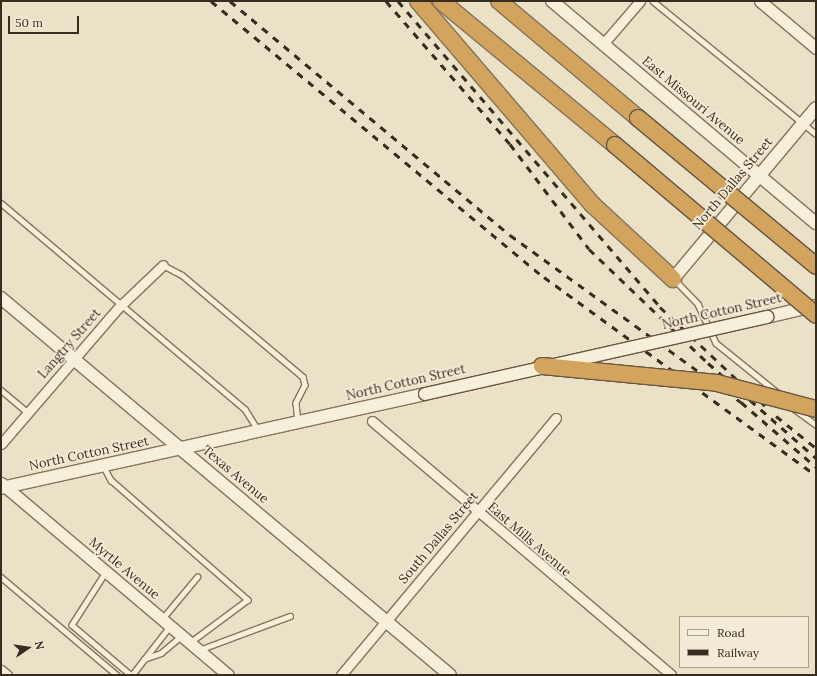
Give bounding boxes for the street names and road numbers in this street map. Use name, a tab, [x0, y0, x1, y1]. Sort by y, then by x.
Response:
street label: East Missouri Avenue	[639, 54, 747, 148]
street label: North Dallas Street	[690, 135, 776, 233]
street label: North Cotton Street	[661, 291, 783, 333]
street label: Langtry Street	[35, 306, 105, 382]
street label: North Cotton Street	[345, 362, 467, 404]
street label: North Cotton Street	[28, 434, 150, 474]
street label: Texas Avenue	[199, 443, 271, 507]
street label: South Dallas Street	[396, 489, 482, 587]
street label: East Mills Avenue	[484, 500, 574, 580]
street label: Myrtle Avenue	[85, 535, 163, 603]

